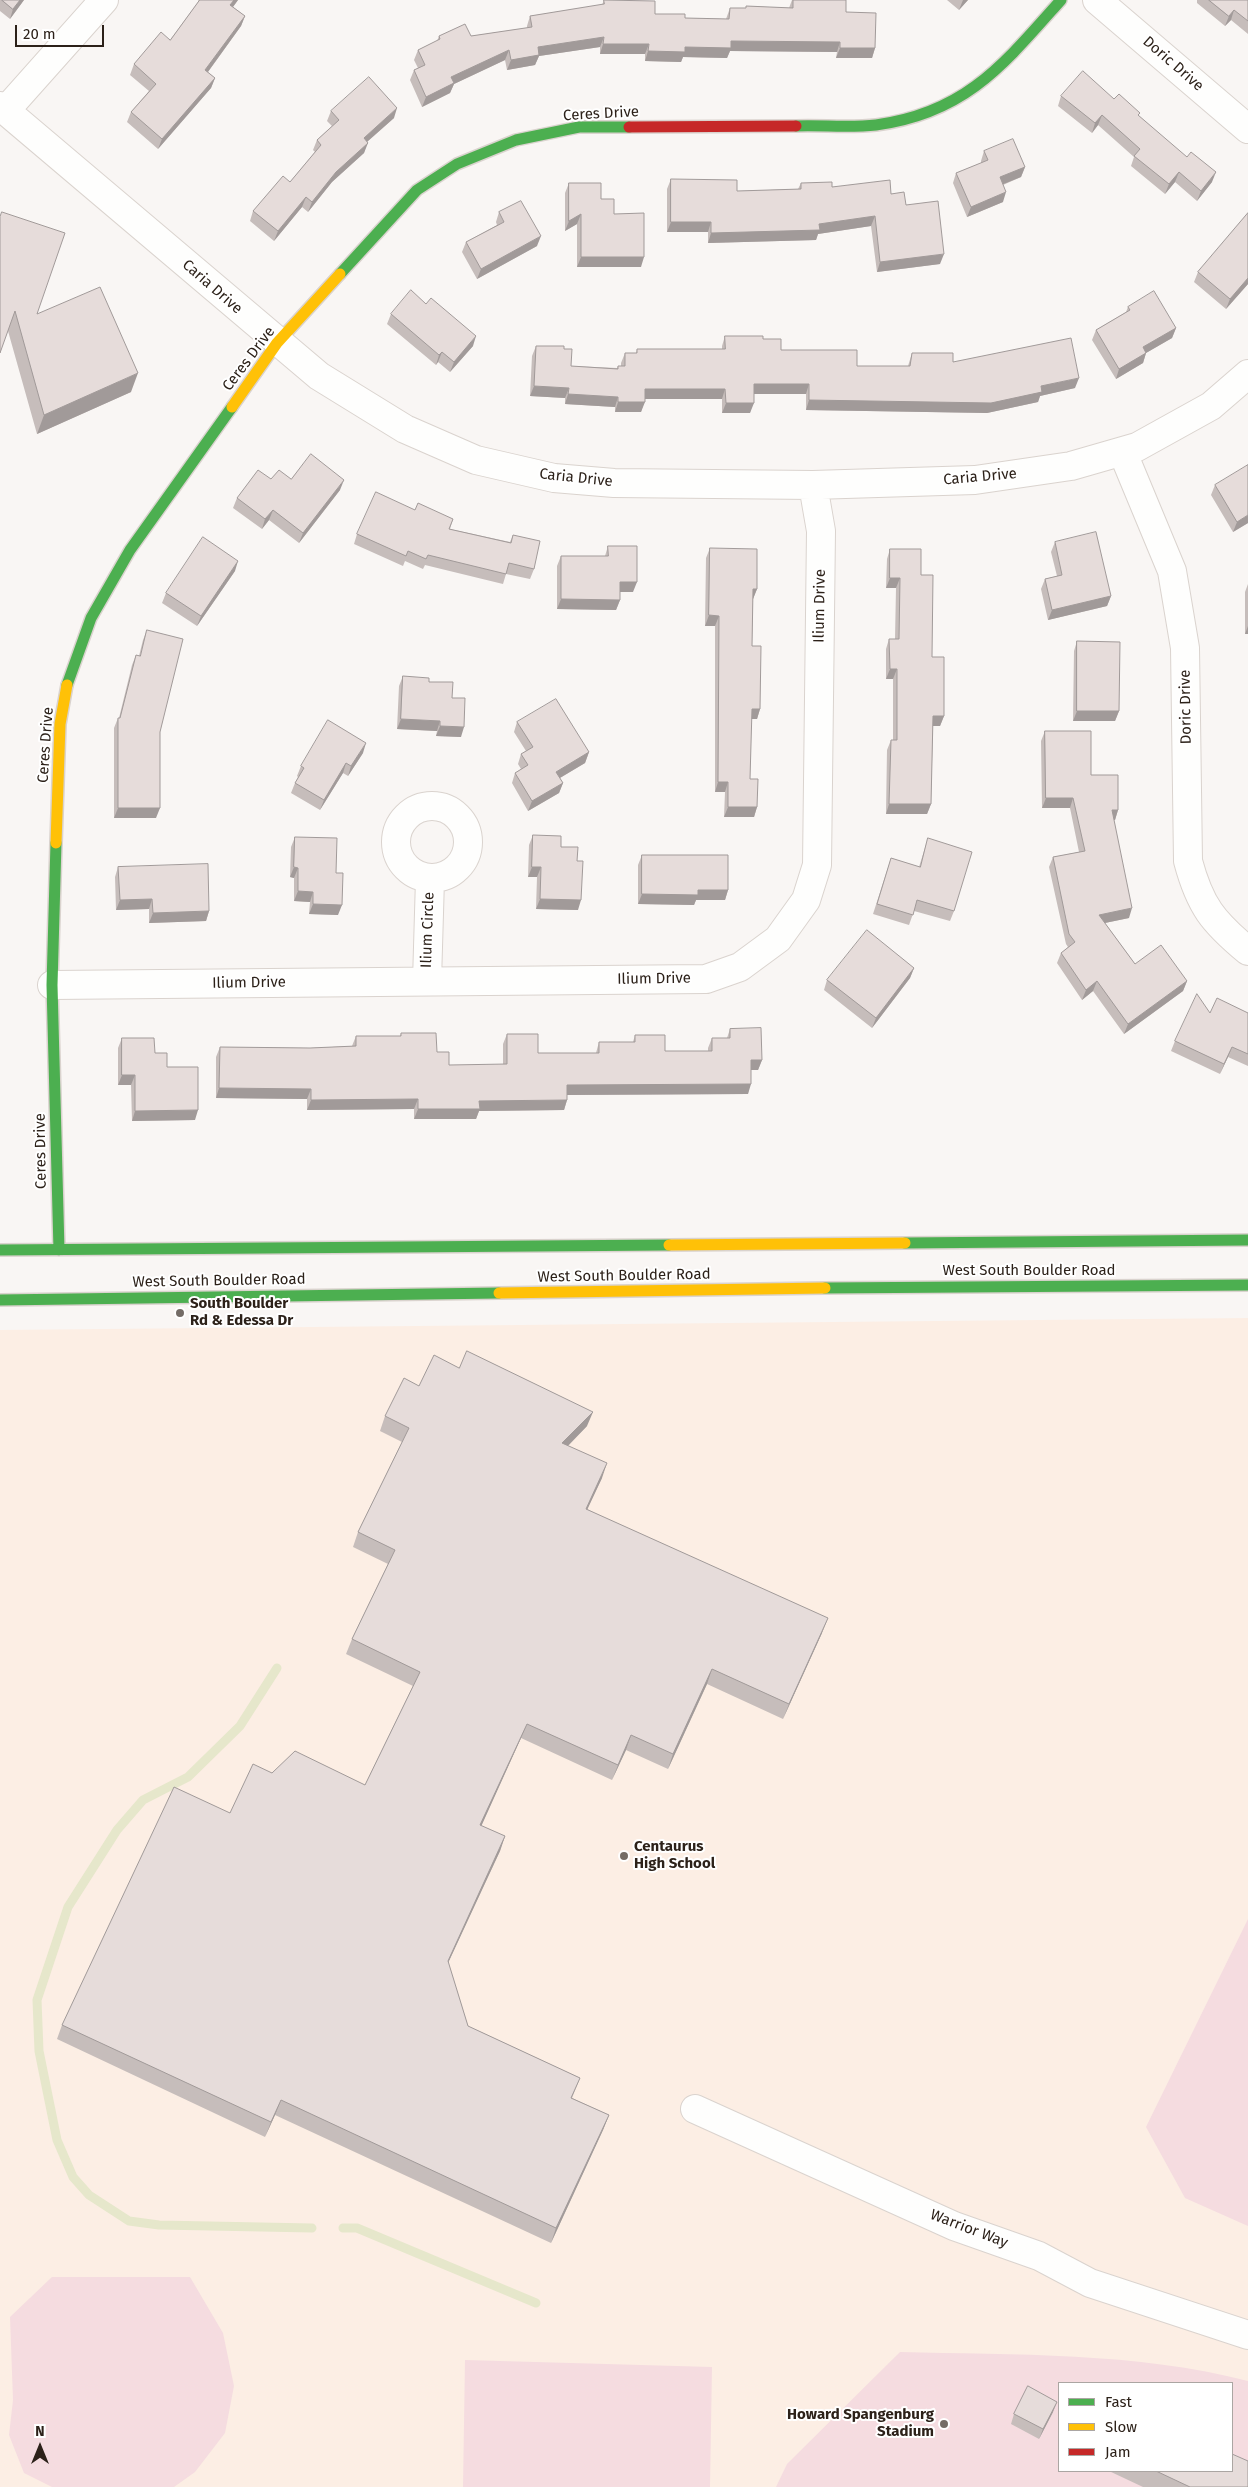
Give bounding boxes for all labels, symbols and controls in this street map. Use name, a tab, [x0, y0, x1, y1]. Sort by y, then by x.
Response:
scale bar	[18, 15, 106, 47]
text: 20 m	[23, 25, 56, 43]
street label: Doric Drive	[1139, 33, 1207, 95]
street label: Ceres Drive	[563, 103, 639, 125]
street label: Caria Drive	[178, 256, 246, 318]
street label: Ceres Drive	[219, 323, 279, 395]
street label: Caria Drive	[538, 465, 614, 491]
street label: Caria Drive	[942, 465, 1018, 489]
street label: Ilium Drive	[810, 569, 830, 643]
street label: Doric Drive	[1176, 669, 1196, 745]
street label: Ceres Drive	[34, 706, 58, 784]
street label: Ilium Circle	[418, 892, 438, 968]
street label: Ilium Drive	[617, 969, 691, 989]
street label: Ilium Drive	[212, 973, 286, 993]
street label: Ceres Drive	[31, 1113, 51, 1189]
street label: West South Boulder Road	[942, 1262, 1116, 1280]
street label: West South Boulder Road	[537, 1265, 711, 1287]
street label: West South Boulder Road	[132, 1270, 306, 1292]
place label: South Boulder Rd & Edessa Dr	[190, 1295, 293, 1330]
marker: South Boulder Rd & Edessa Dr	[174, 1307, 186, 1319]
place label: Centaurus High School	[634, 1838, 715, 1873]
marker: Centaurus High School	[618, 1850, 630, 1862]
street label: Warrior Way	[928, 2206, 1010, 2252]
legend	[1058, 2382, 1233, 2472]
text: Fast	[1105, 2393, 1132, 2411]
place label: Howard Spangenburg Stadium	[787, 2406, 934, 2441]
marker: Howard Spangenburg Stadium	[938, 2418, 950, 2430]
text: Slow	[1105, 2418, 1137, 2436]
north arrow	[15, 2422, 65, 2472]
text: N	[35, 2423, 45, 2440]
text: Jam	[1105, 2443, 1131, 2461]

